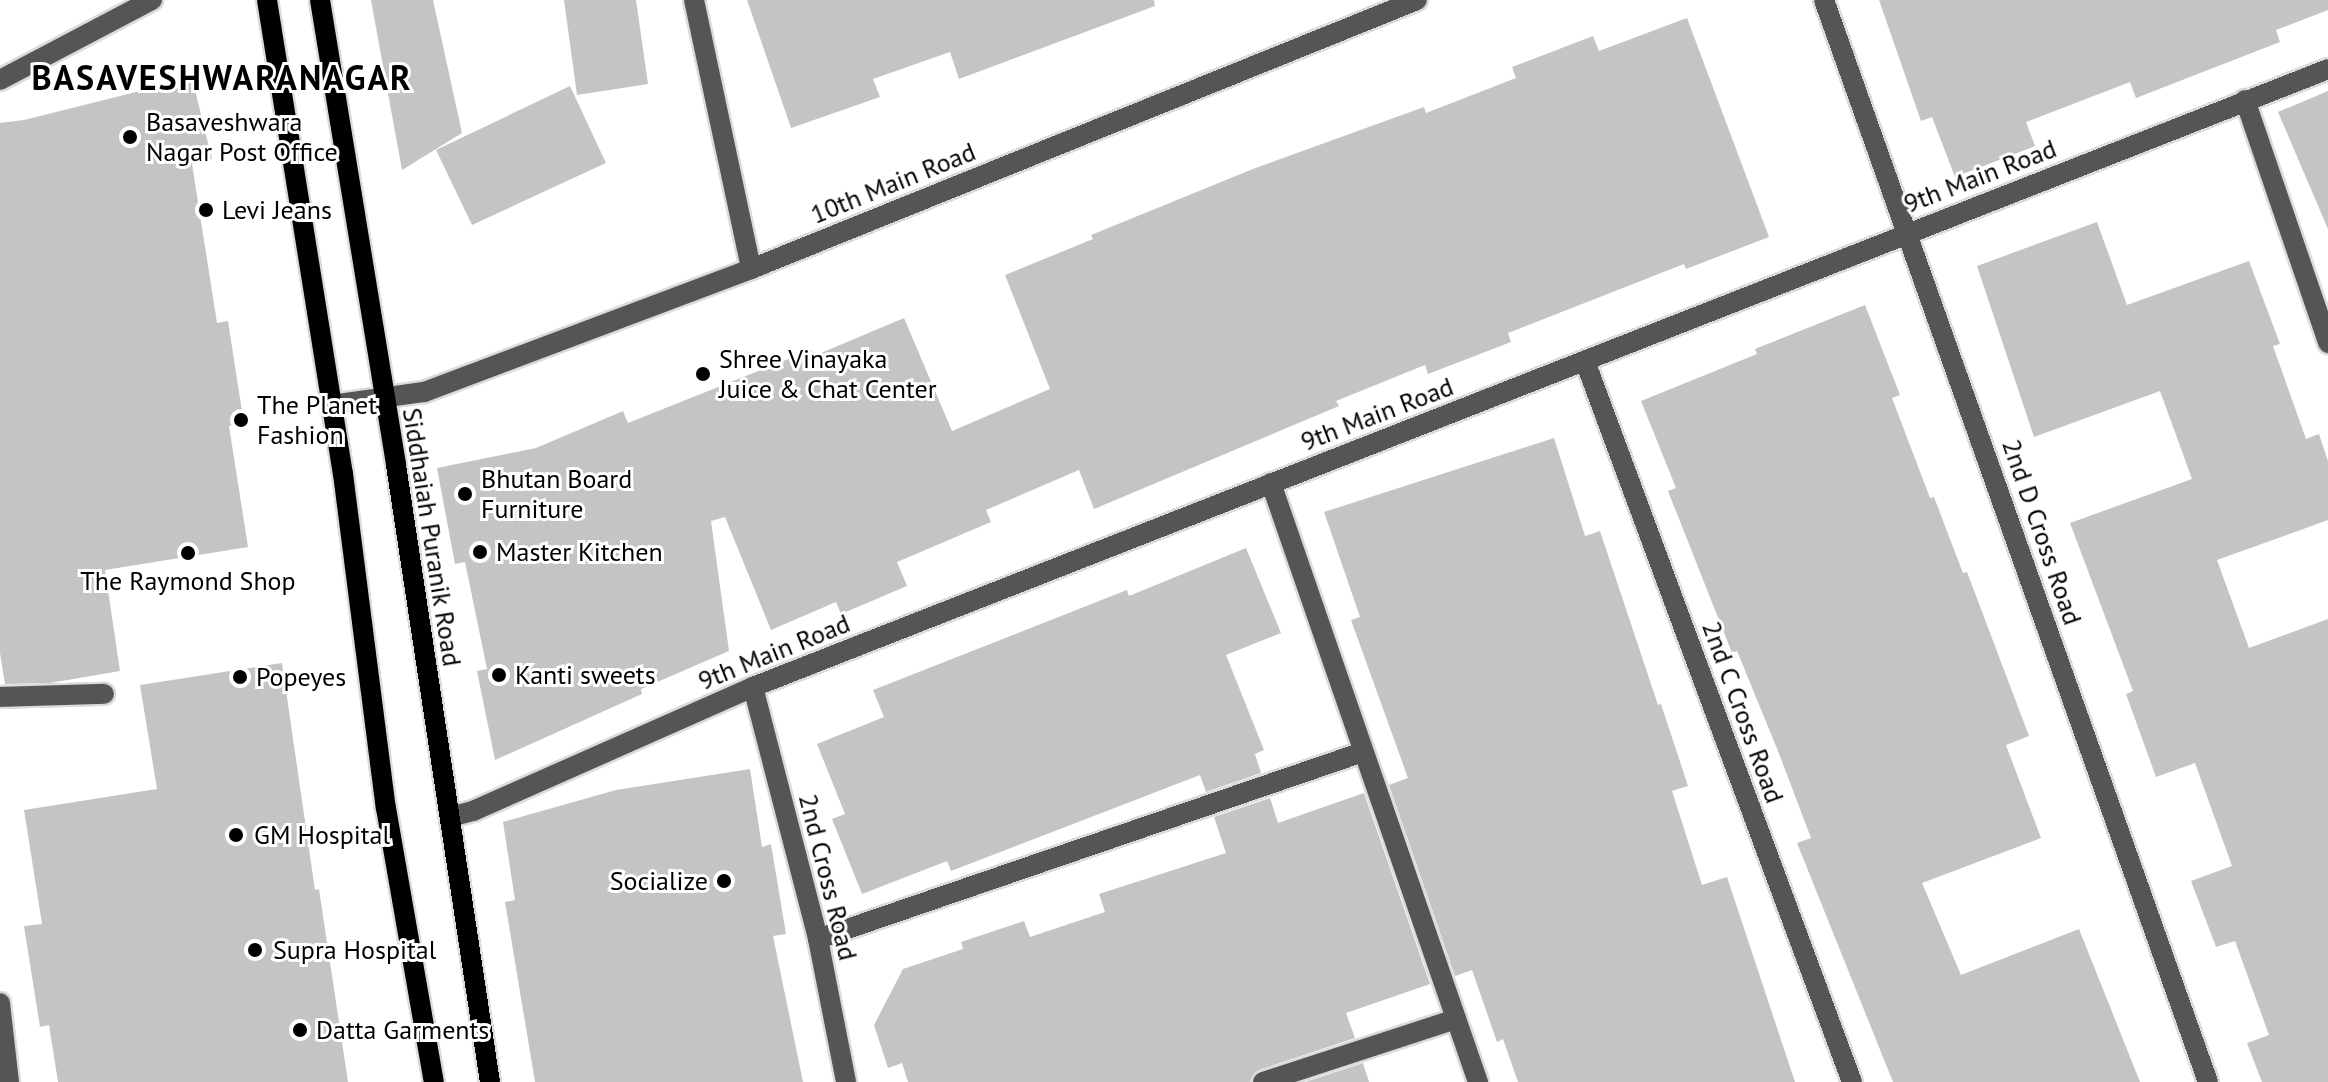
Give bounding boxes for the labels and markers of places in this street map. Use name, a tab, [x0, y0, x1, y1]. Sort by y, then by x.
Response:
place label: Basaveshwara Nagar Post Office	[146, 106, 338, 168]
marker: Basaveshwara Nagar Post Office	[121, 128, 139, 146]
place label: Levi Jeans	[222, 194, 332, 226]
marker: Levi Jeans	[197, 201, 215, 219]
place label: Shree Vinayaka Juice & Chat Center	[719, 343, 937, 404]
marker: Shree Vinayaka Juice & Chat Center	[694, 365, 712, 383]
place label: The Planet Fashion	[257, 389, 377, 450]
marker: The Planet Fashion	[232, 411, 250, 429]
place label: Bhutan Board Furniture	[481, 463, 632, 524]
marker: Bhutan Board Furniture	[456, 485, 474, 503]
place label: Master Kitchen	[496, 536, 663, 568]
marker: Master Kitchen	[471, 543, 489, 561]
marker: The Raymond Shop	[179, 544, 197, 562]
place label: The Raymond Shop	[80, 565, 296, 597]
place label: Kanti sweets	[515, 659, 656, 691]
place label: Popeyes	[256, 661, 346, 693]
marker: Kanti sweets	[490, 666, 508, 684]
marker: Popeyes	[231, 668, 249, 686]
place label: GM Hospital	[254, 819, 390, 851]
marker: GM Hospital	[225, 824, 247, 846]
place label: Socialize	[610, 865, 708, 897]
marker: Socialize	[715, 872, 733, 890]
place label: Supra Hospital	[273, 934, 436, 966]
marker: Supra Hospital	[244, 939, 266, 961]
place label: Datta Garments	[316, 1014, 489, 1046]
marker: Datta Garments	[291, 1021, 309, 1039]

